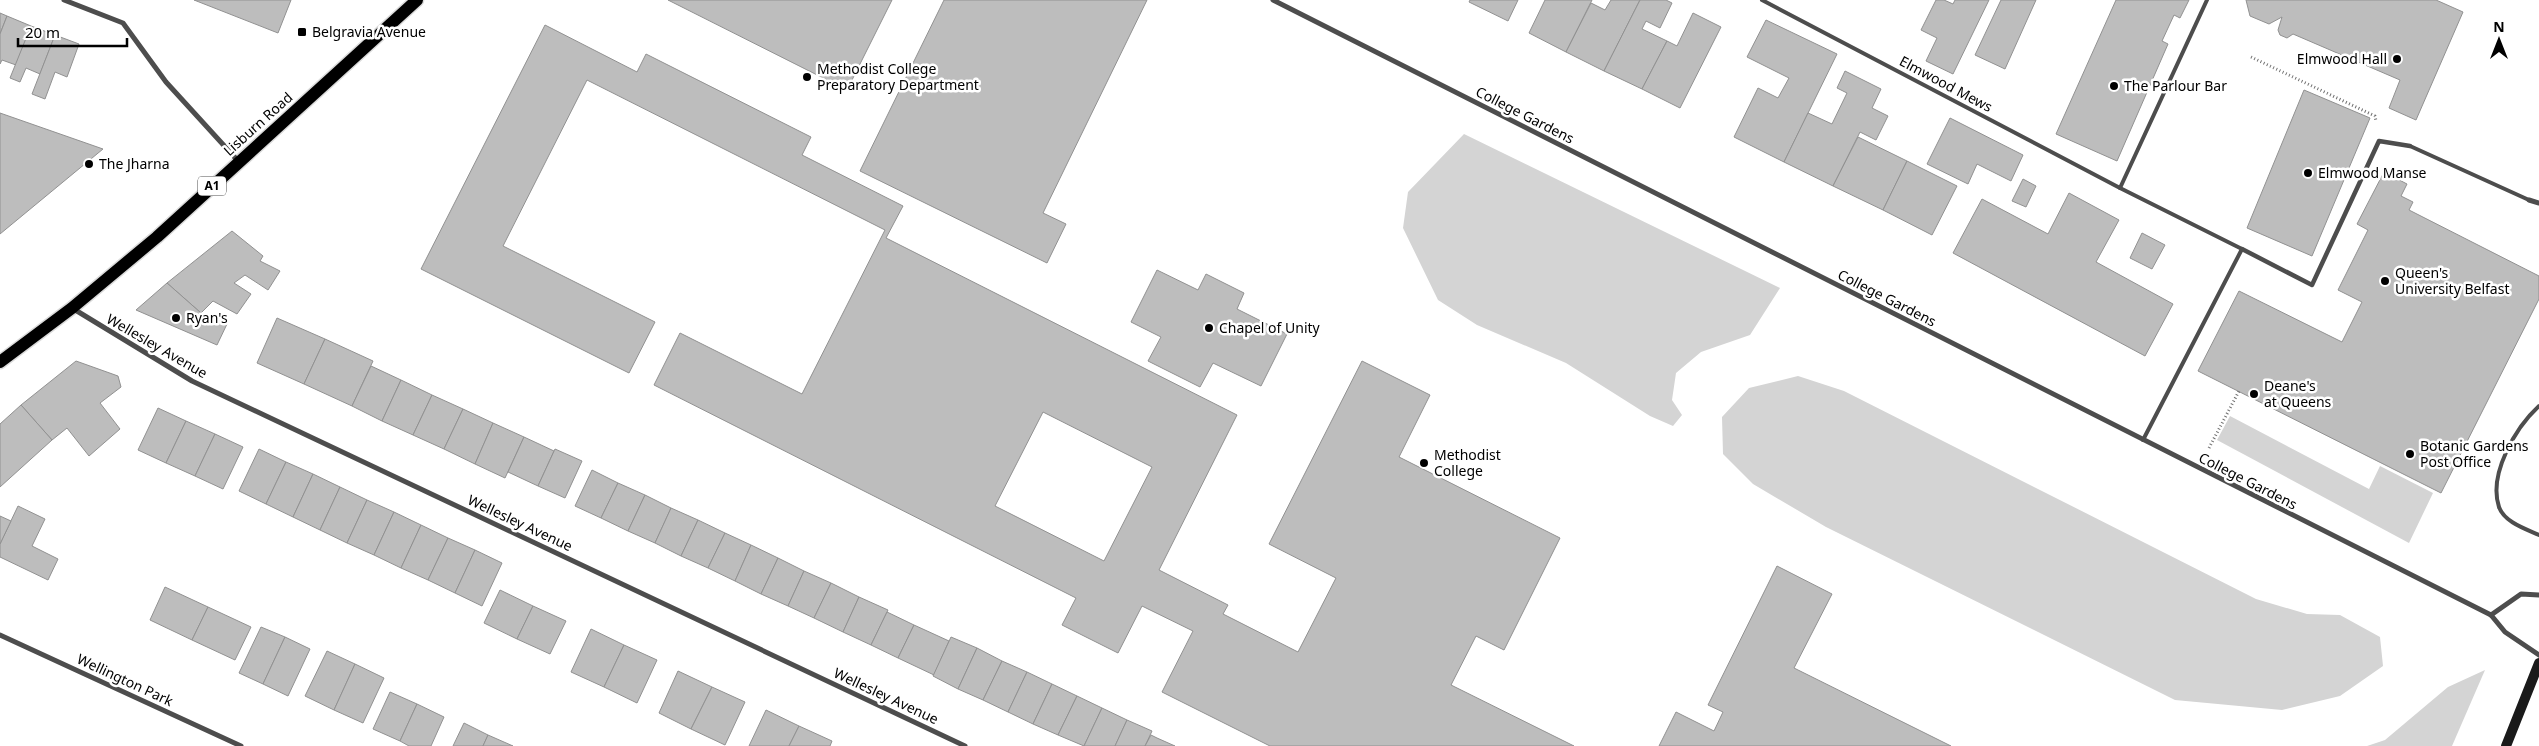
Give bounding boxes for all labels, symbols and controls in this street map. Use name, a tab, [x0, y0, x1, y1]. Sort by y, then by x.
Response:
scale bar	[18, 15, 126, 47]
north arrow	[2474, 15, 2524, 65]
text: N	[2493, 17, 2505, 36]
text: 20 m	[25, 22, 60, 42]
place label: Belgravia Avenue	[312, 22, 426, 41]
marker: Belgravia Avenue	[296, 26, 308, 38]
place label: Elmwood Hall	[2297, 49, 2387, 68]
street label: Elmwood Mews	[1896, 51, 1996, 116]
marker: Elmwood Hall	[2391, 53, 2403, 65]
place label: Methodist College Preparatory Department	[817, 59, 979, 94]
marker: Methodist College Preparatory Department	[801, 71, 813, 83]
place label: The Parlour Bar	[2124, 76, 2227, 95]
marker: The Parlour Bar	[2108, 80, 2120, 92]
street label: College Gardens	[1473, 82, 1578, 148]
street label: Lisburn Road	[219, 88, 296, 160]
place label: The Jharna	[99, 154, 170, 173]
marker: The Jharna	[83, 158, 95, 170]
place label: Elmwood Manse	[2318, 163, 2427, 182]
marker: Elmwood Manse	[2302, 167, 2314, 179]
road number: A1	[198, 177, 226, 196]
place label: Queen's University Belfast	[2395, 263, 2509, 298]
street label: College Gardens	[1835, 265, 1940, 331]
marker: Queen's University Belfast	[2379, 275, 2391, 287]
place label: Ryan's	[186, 308, 228, 327]
street label: Wellesley Avenue	[103, 309, 211, 382]
marker: Ryan's	[170, 312, 182, 324]
place label: Chapel of Unity	[1219, 318, 1321, 337]
marker: Chapel of Unity	[1203, 322, 1215, 334]
place label: Deane's at Queens	[2264, 376, 2332, 411]
marker: Deane's at Queens	[2248, 388, 2260, 400]
place label: Botanic Gardens Post Office	[2420, 436, 2529, 471]
place label: Methodist College	[1434, 445, 1501, 480]
street label: College Gardens	[2196, 448, 2301, 514]
marker: Botanic Gardens Post Office	[2404, 448, 2416, 460]
marker: Methodist College	[1418, 457, 1430, 469]
street label: Wellesley Avenue	[465, 490, 576, 555]
street label: Wellington Park	[74, 649, 177, 710]
street label: Wellesley Avenue	[831, 663, 942, 728]

